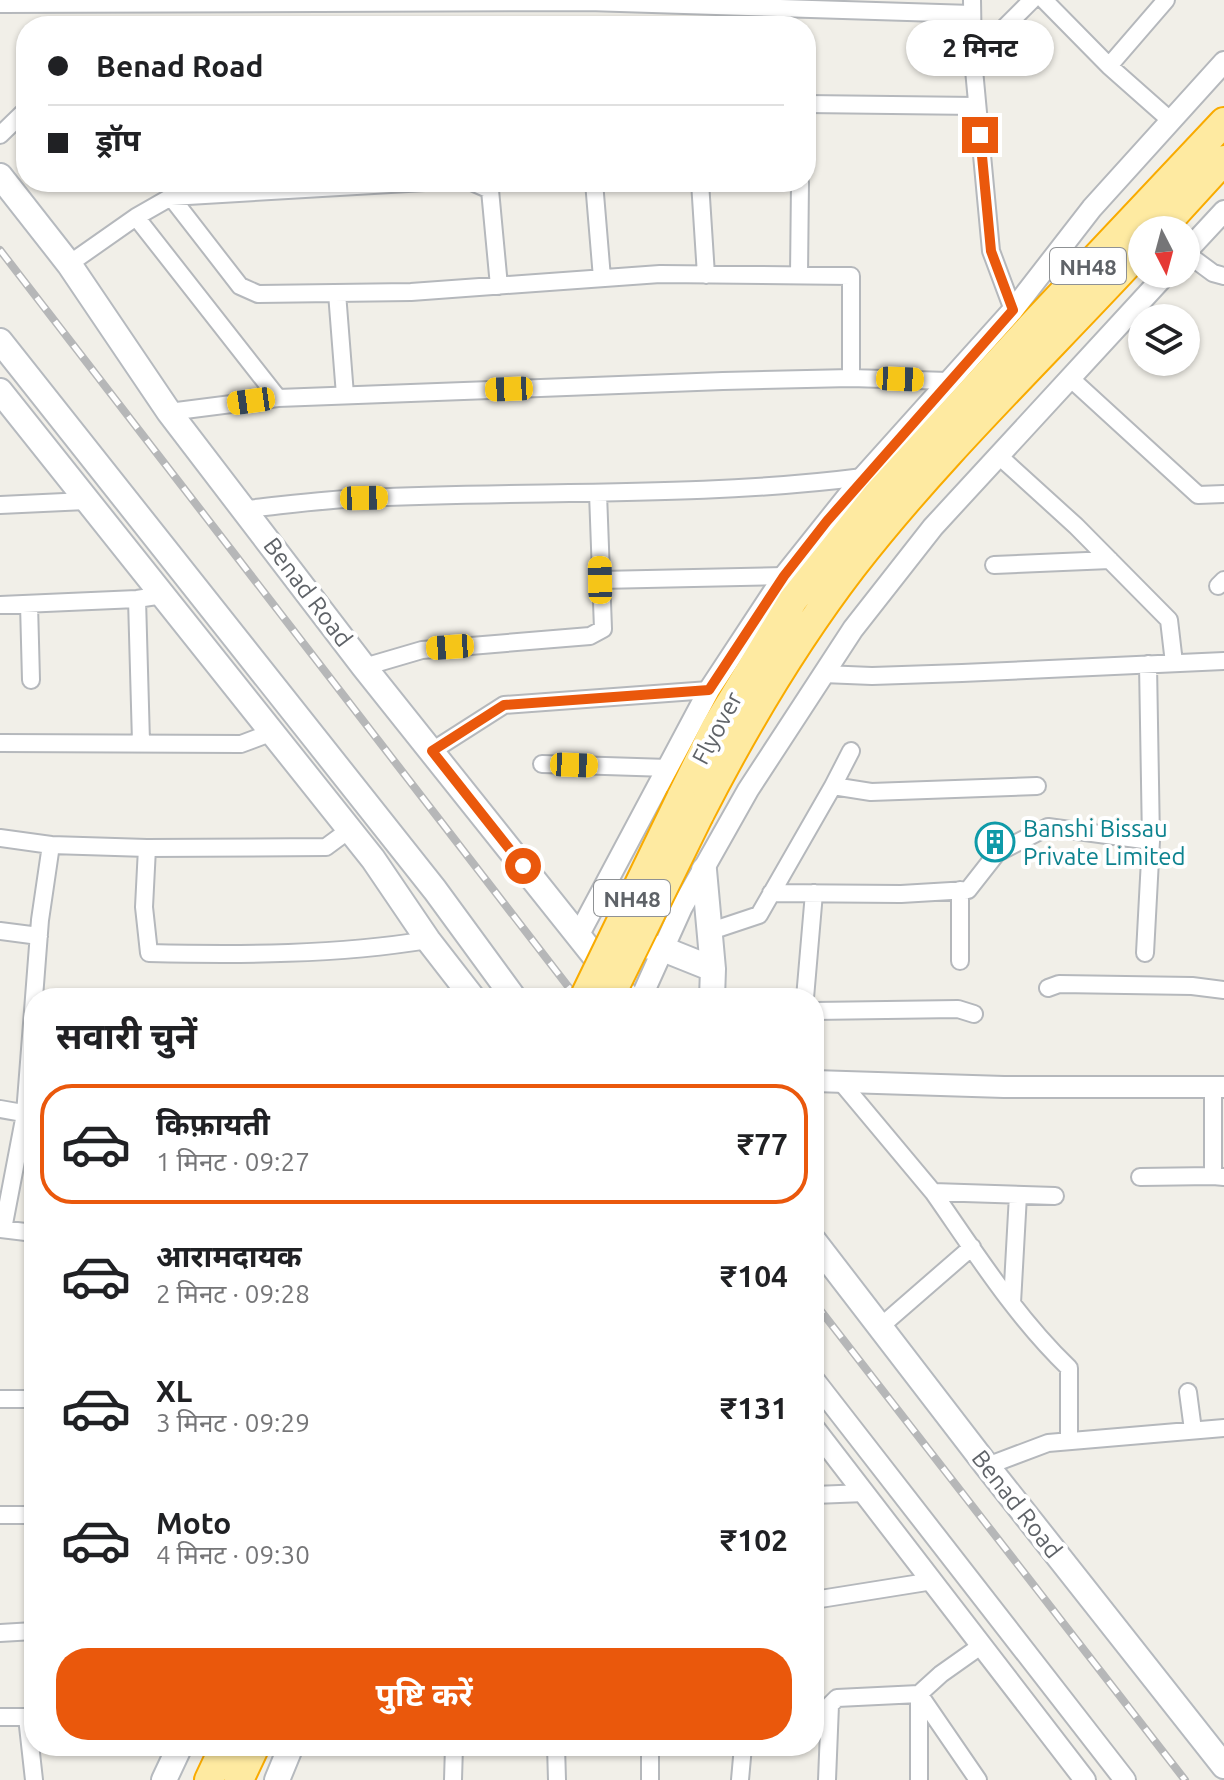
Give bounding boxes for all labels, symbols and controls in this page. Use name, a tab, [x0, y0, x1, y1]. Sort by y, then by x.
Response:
callout: 2 मिनट	[906, 19, 1054, 75]
text: 2 मिनट	[942, 33, 1018, 62]
text: Benad Road	[96, 49, 264, 83]
route end	[962, 117, 998, 153]
text: ड्रॉप	[96, 123, 140, 157]
north arrow	[1128, 216, 1200, 288]
map controls	[1128, 216, 1200, 376]
road number: NH48	[1050, 248, 1126, 284]
button: layers	[1128, 304, 1200, 376]
car	[876, 366, 924, 392]
car	[485, 376, 533, 402]
car	[226, 386, 276, 416]
car	[340, 486, 388, 510]
street label: Benad Road	[258, 532, 358, 652]
car	[588, 556, 612, 604]
car	[425, 633, 475, 661]
street label: Flyover	[687, 687, 747, 769]
car	[550, 752, 598, 778]
place label: Banshi Bissau Private Limited	[1023, 815, 1186, 870]
building icon: Banshi Bissau Private Limited	[974, 821, 1016, 863]
route start	[505, 848, 541, 884]
road number: NH48	[594, 880, 670, 916]
text: सवारी चुनें	[56, 1015, 197, 1056]
text: किफ़ायती	[156, 1107, 270, 1141]
icon: car	[60, 1108, 132, 1180]
text: ₹77	[737, 1127, 788, 1161]
text: 1 मिनट · 09:27	[156, 1147, 310, 1176]
text: आरामदायक	[156, 1239, 302, 1273]
icon: car	[60, 1240, 132, 1312]
text: ₹104	[720, 1259, 788, 1293]
text: 2 मिनट · 09:28	[156, 1279, 310, 1308]
icon: car	[60, 1372, 132, 1444]
text: XL	[156, 1374, 192, 1408]
text: ₹131	[720, 1391, 788, 1425]
text: 3 मिनट · 09:29	[156, 1408, 310, 1437]
street label: Benad Road	[967, 1445, 1067, 1563]
icon: car	[60, 1504, 132, 1576]
text: Moto	[156, 1506, 231, 1540]
text: ₹102	[720, 1523, 788, 1557]
text: 4 मिनट · 09:30	[156, 1540, 310, 1569]
button: पुष्टि करें	[56, 1648, 792, 1740]

